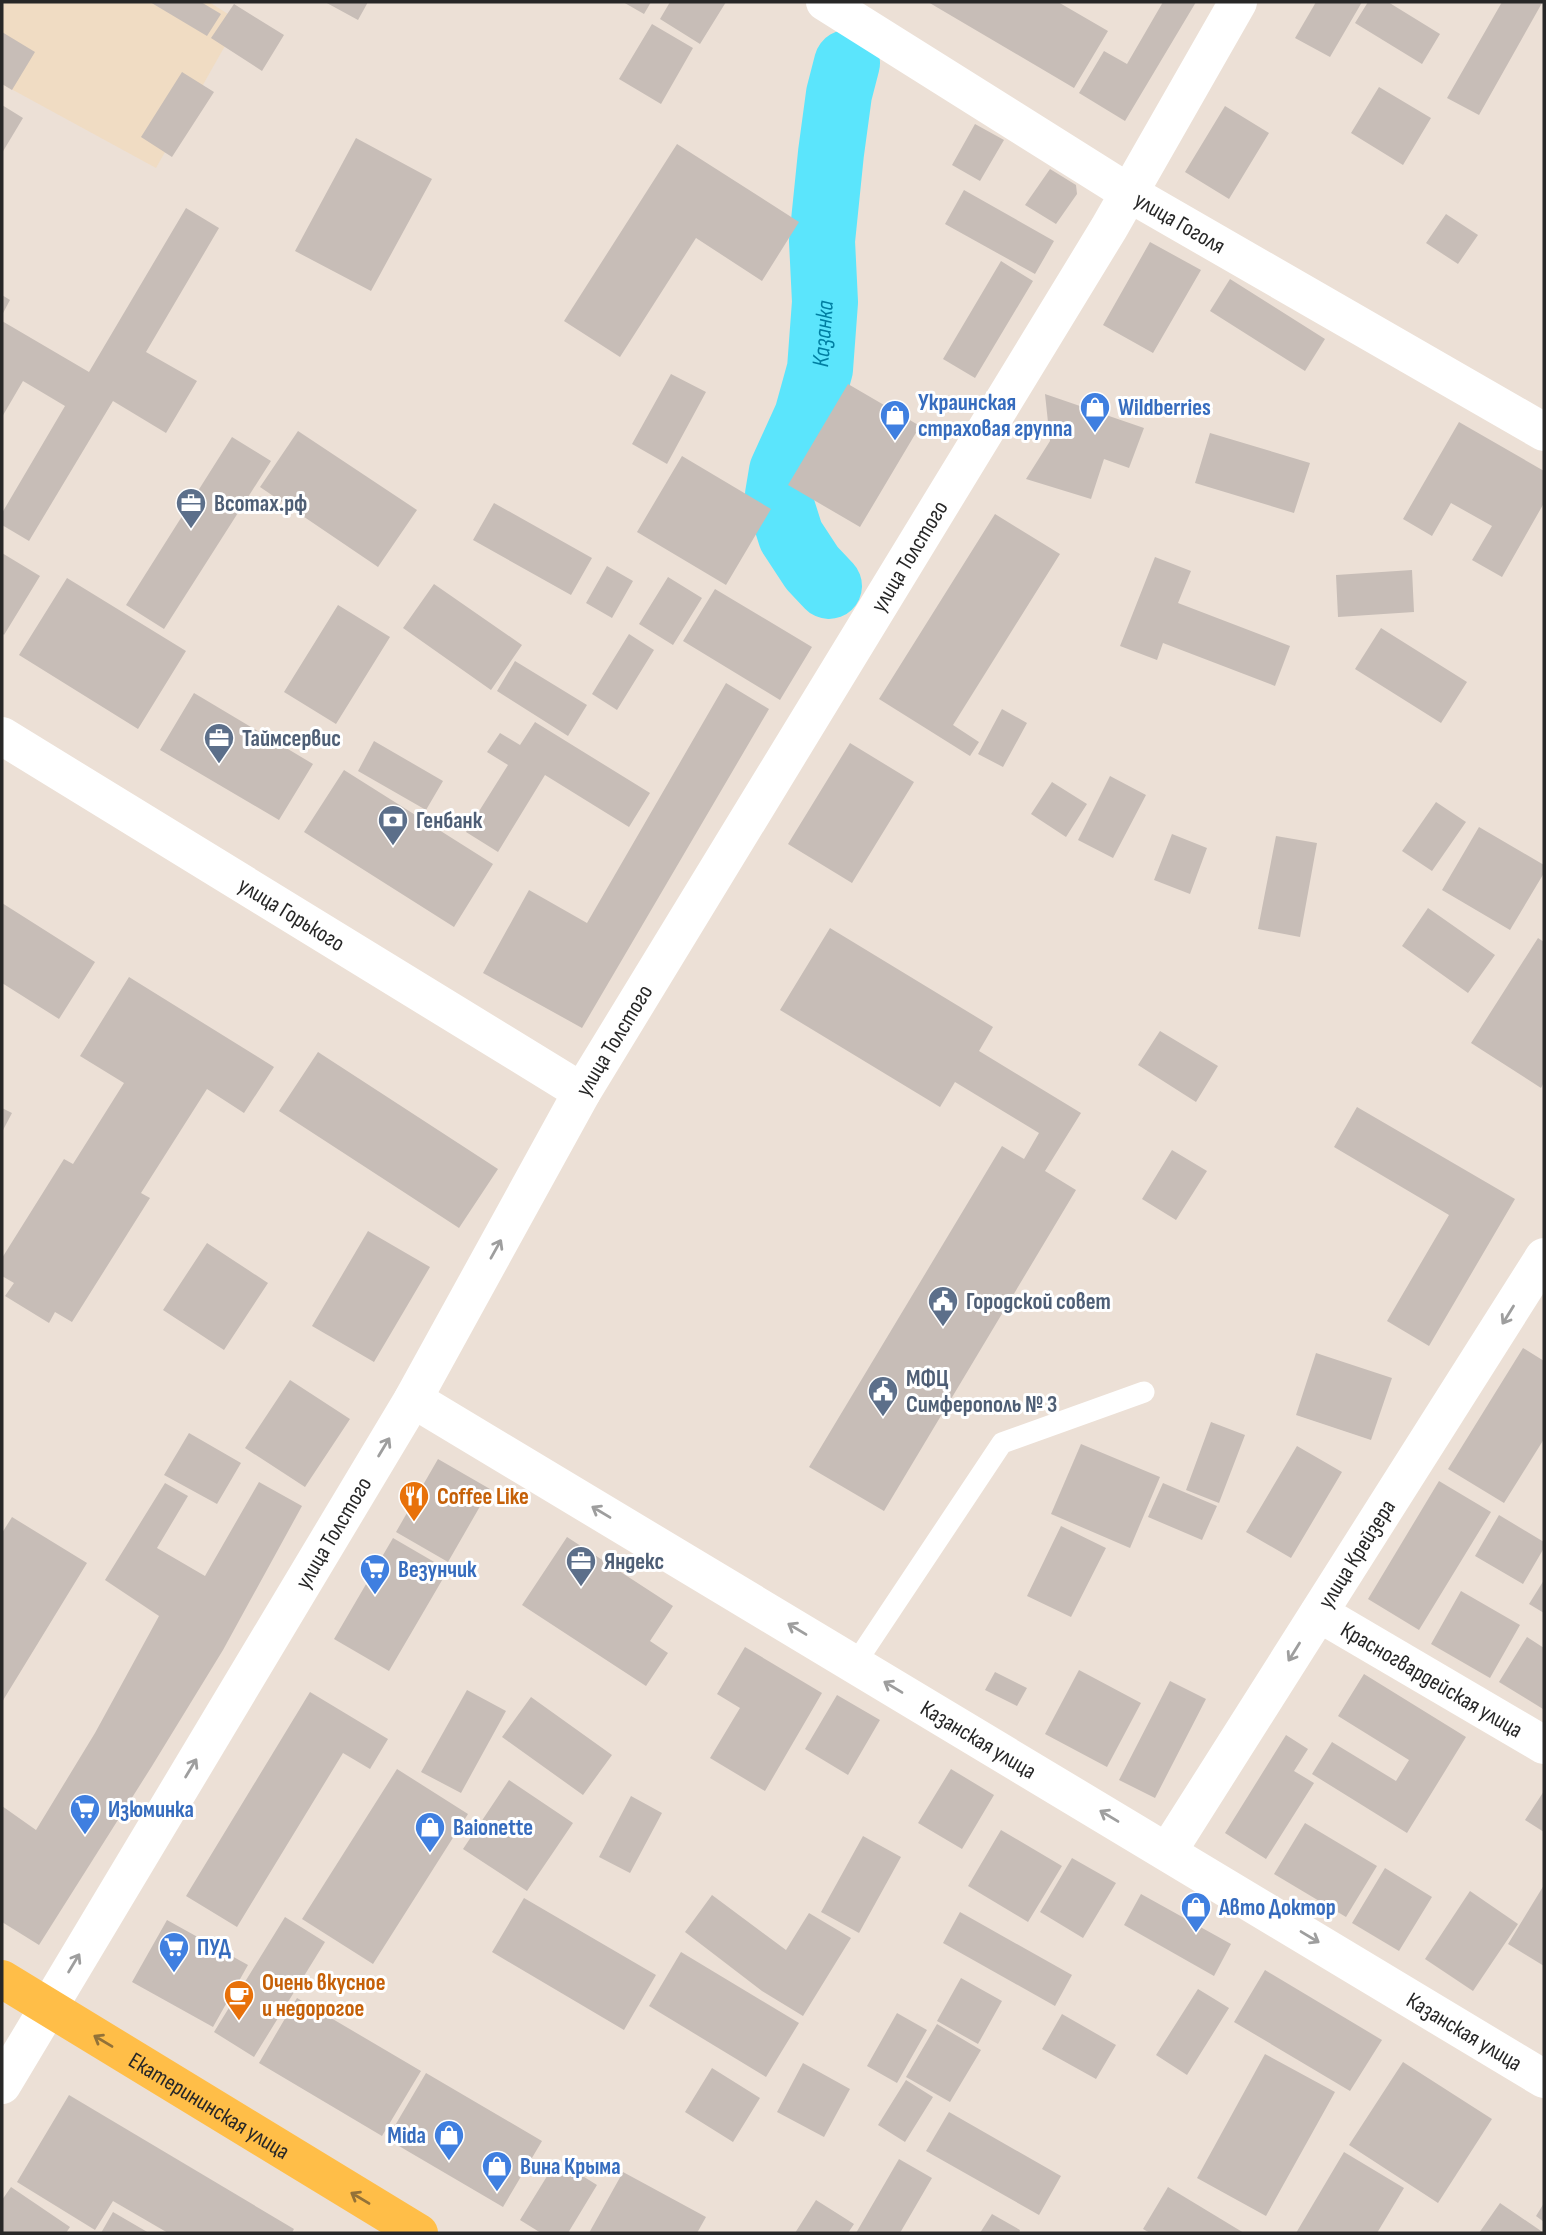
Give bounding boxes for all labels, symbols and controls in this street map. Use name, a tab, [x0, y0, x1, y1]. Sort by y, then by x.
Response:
street label: улица Гоголя	[1129, 186, 1230, 260]
water label: Казанка	[806, 299, 840, 368]
place label: Украинская страховая группа	[918, 389, 1072, 443]
shop icon: Wildberries	[1078, 390, 1112, 434]
place label: Wildberries	[1118, 394, 1211, 422]
shop icon: Украинская страховая группа	[878, 398, 912, 442]
office icon: Всотах.рф	[174, 486, 208, 530]
place label: Всотах.рф	[214, 490, 307, 518]
street label: улица Толстого	[865, 496, 954, 617]
office icon: Таймсервис	[202, 721, 236, 765]
place label: Таймсервис	[242, 725, 341, 753]
bank icon: Генбанк	[376, 803, 410, 847]
place label: Генбанк	[416, 807, 483, 835]
street label: улица Горького	[233, 871, 350, 958]
street label: улица Толстого	[570, 980, 659, 1101]
one-way arrow	[490, 1239, 503, 1260]
public building icon: Городской совет	[926, 1284, 960, 1328]
place label: Городской совет	[966, 1288, 1111, 1316]
one-way arrow	[1500, 1304, 1514, 1324]
place label: МФЦ Симферополь № 3	[906, 1365, 1057, 1419]
public building icon: МФЦ Симферополь № 3	[866, 1374, 900, 1418]
one-way arrow	[378, 1437, 392, 1457]
street label: улица Толстого	[290, 1472, 378, 1594]
restaurant icon: Coffee Like	[397, 1479, 431, 1523]
place label: Coffee Like	[437, 1483, 529, 1511]
street label: улица Крейзера	[1312, 1495, 1402, 1614]
one-way arrow	[592, 1505, 612, 1519]
office icon: Яндекс	[564, 1544, 598, 1588]
place label: Яндекс	[604, 1548, 664, 1576]
supermarket icon: Везунчик	[358, 1552, 392, 1596]
place label: Везунчик	[398, 1556, 477, 1584]
street label: Красногвардейская улица	[1336, 1616, 1527, 1744]
one-way arrow	[787, 1622, 807, 1636]
one-way arrow	[1287, 1642, 1302, 1661]
one-way arrow	[883, 1680, 903, 1694]
street label: Казанская улица	[915, 1694, 1041, 1785]
one-way arrow	[185, 1758, 199, 1778]
supermarket icon: Изюминка	[68, 1792, 102, 1836]
place label: Изюминка	[108, 1796, 194, 1824]
one-way arrow	[1100, 1809, 1120, 1823]
shop icon: Baionette	[413, 1810, 447, 1854]
place label: Baionette	[453, 1814, 533, 1842]
shop icon: Авто Доктор	[1179, 1890, 1213, 1934]
place label: Авто Доктор	[1218, 1894, 1336, 1922]
supermarket icon: ПУД	[157, 1930, 191, 1974]
one-way arrow	[1300, 1931, 1320, 1945]
place label: ПУД	[197, 1934, 231, 1962]
one-way arrow	[67, 1953, 81, 1973]
place label: Очень вкусное и недорогое	[262, 1969, 385, 2023]
cafe icon: Очень вкусное и недорогое	[222, 1978, 256, 2022]
street label: Казанская улица	[1401, 1987, 1527, 2078]
one-way arrow	[94, 2034, 114, 2048]
street label: Екатерининская улица	[123, 2047, 295, 2166]
shop icon: Mida	[432, 2118, 466, 2162]
place label: Mida	[387, 2122, 426, 2150]
shop icon: Вина Крыма	[480, 2149, 514, 2193]
place label: Вина Крыма	[520, 2153, 621, 2181]
one-way arrow	[351, 2190, 371, 2204]

